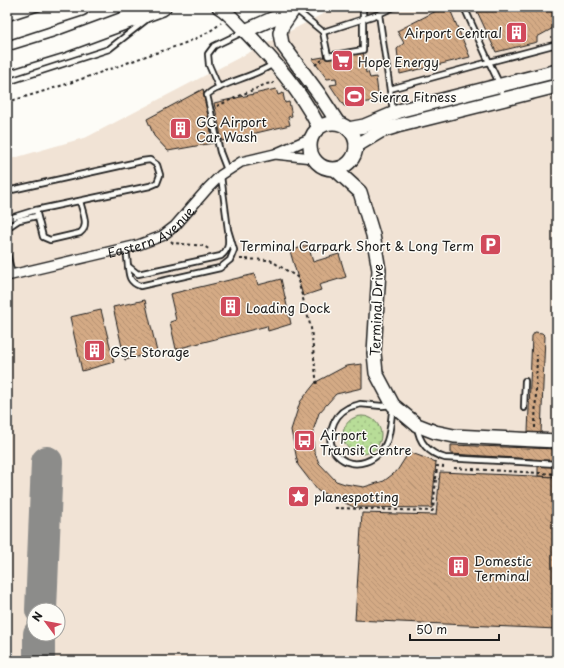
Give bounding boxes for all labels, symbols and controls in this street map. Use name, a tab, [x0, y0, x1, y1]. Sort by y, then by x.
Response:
building icon: Airport Central	[504, 19, 530, 45]
place label: Airport Central	[404, 23, 502, 42]
supermarket icon: Hope Energy	[329, 48, 355, 74]
place label: Hope Energy	[358, 52, 439, 71]
sports icon: Sierra Fitness	[342, 83, 368, 109]
place label: Sierra Fitness	[370, 87, 456, 106]
place label: GC Airport Car Wash	[196, 112, 267, 146]
building icon: GC Airport Car Wash	[168, 115, 194, 141]
street label: Eastern Avenue	[105, 202, 198, 261]
parking icon: Terminal Carpark Short & Long Term	[477, 232, 503, 258]
place label: Terminal Carpark Short & Long Term	[239, 236, 474, 255]
street label: Terminal Drive	[365, 263, 387, 356]
building icon: Loading Dock	[217, 294, 243, 320]
place label: Loading Dock	[246, 298, 331, 317]
building icon: GSE Storage	[81, 338, 107, 364]
place label: GSE Storage	[110, 342, 190, 361]
place label: Airport Transit Centre	[320, 425, 411, 459]
bus stop icon: Airport Transit Centre	[291, 428, 317, 454]
place icon: planespotting	[286, 483, 312, 509]
place label: planespotting	[314, 487, 399, 506]
place label: Domestic Terminal	[474, 551, 532, 585]
building icon: Domestic Terminal	[445, 554, 471, 580]
north arrow	[26, 602, 66, 642]
text: N	[28, 608, 47, 625]
scale bar	[410, 616, 499, 642]
text: 50 m	[416, 620, 447, 638]

